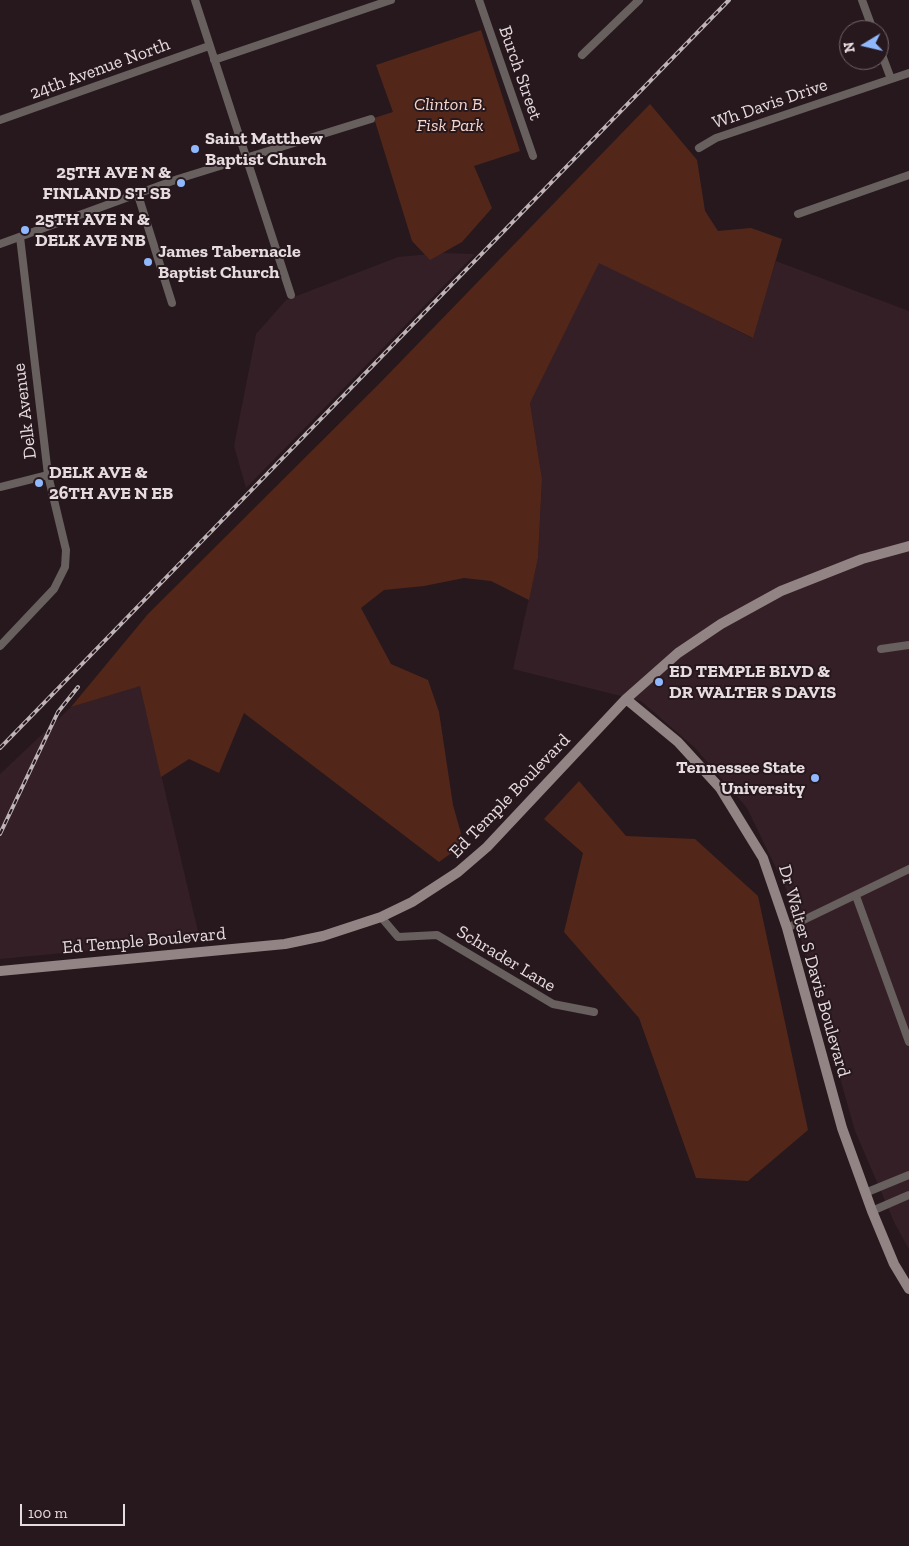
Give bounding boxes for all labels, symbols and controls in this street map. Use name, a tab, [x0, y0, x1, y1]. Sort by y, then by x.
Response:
north arrow	[839, 20, 889, 70]
street label: Burch Street	[494, 23, 546, 123]
street label: 24th Avenue North	[27, 34, 173, 104]
text: N	[840, 41, 859, 54]
street label: Wh Davis Drive	[710, 74, 830, 134]
park label: Clinton B. Fisk Park	[414, 94, 486, 136]
place label: Saint Matthew Baptist Church	[205, 128, 326, 170]
marker: Saint Matthew Baptist Church	[189, 143, 201, 155]
place label: 25TH AVE N & FINLAND ST SB	[42, 162, 171, 204]
marker: 25TH AVE N & FINLAND ST SB	[175, 177, 187, 189]
place label: 25TH AVE N & DELK AVE NB	[35, 209, 150, 252]
marker: 25TH AVE N & DELK AVE NB	[19, 224, 31, 236]
place label: James Tabernacle Baptist Church	[158, 241, 301, 284]
marker: James Tabernacle Baptist Church	[142, 256, 154, 268]
street label: Delk Avenue	[8, 362, 42, 460]
place label: DELK AVE & 26TH AVE N EB	[49, 462, 173, 504]
marker: DELK AVE & 26TH AVE N EB	[33, 477, 45, 489]
place label: ED TEMPLE BLVD & DR WALTER S DAVIS	[669, 661, 836, 704]
marker: ED TEMPLE BLVD & DR WALTER S DAVIS	[653, 676, 665, 688]
street label: Ed Temple Boulevard	[445, 729, 575, 863]
place label: Tennessee State University	[676, 757, 805, 800]
marker: Tennessee State University	[809, 772, 821, 784]
street label: Dr Walter S Davis Boulevard	[773, 862, 855, 1080]
street label: Schrader Lane	[453, 921, 559, 997]
street label: Ed Temple Boulevard	[61, 923, 227, 959]
scale bar	[22, 1494, 128, 1526]
text: 100 m	[28, 1504, 67, 1522]

